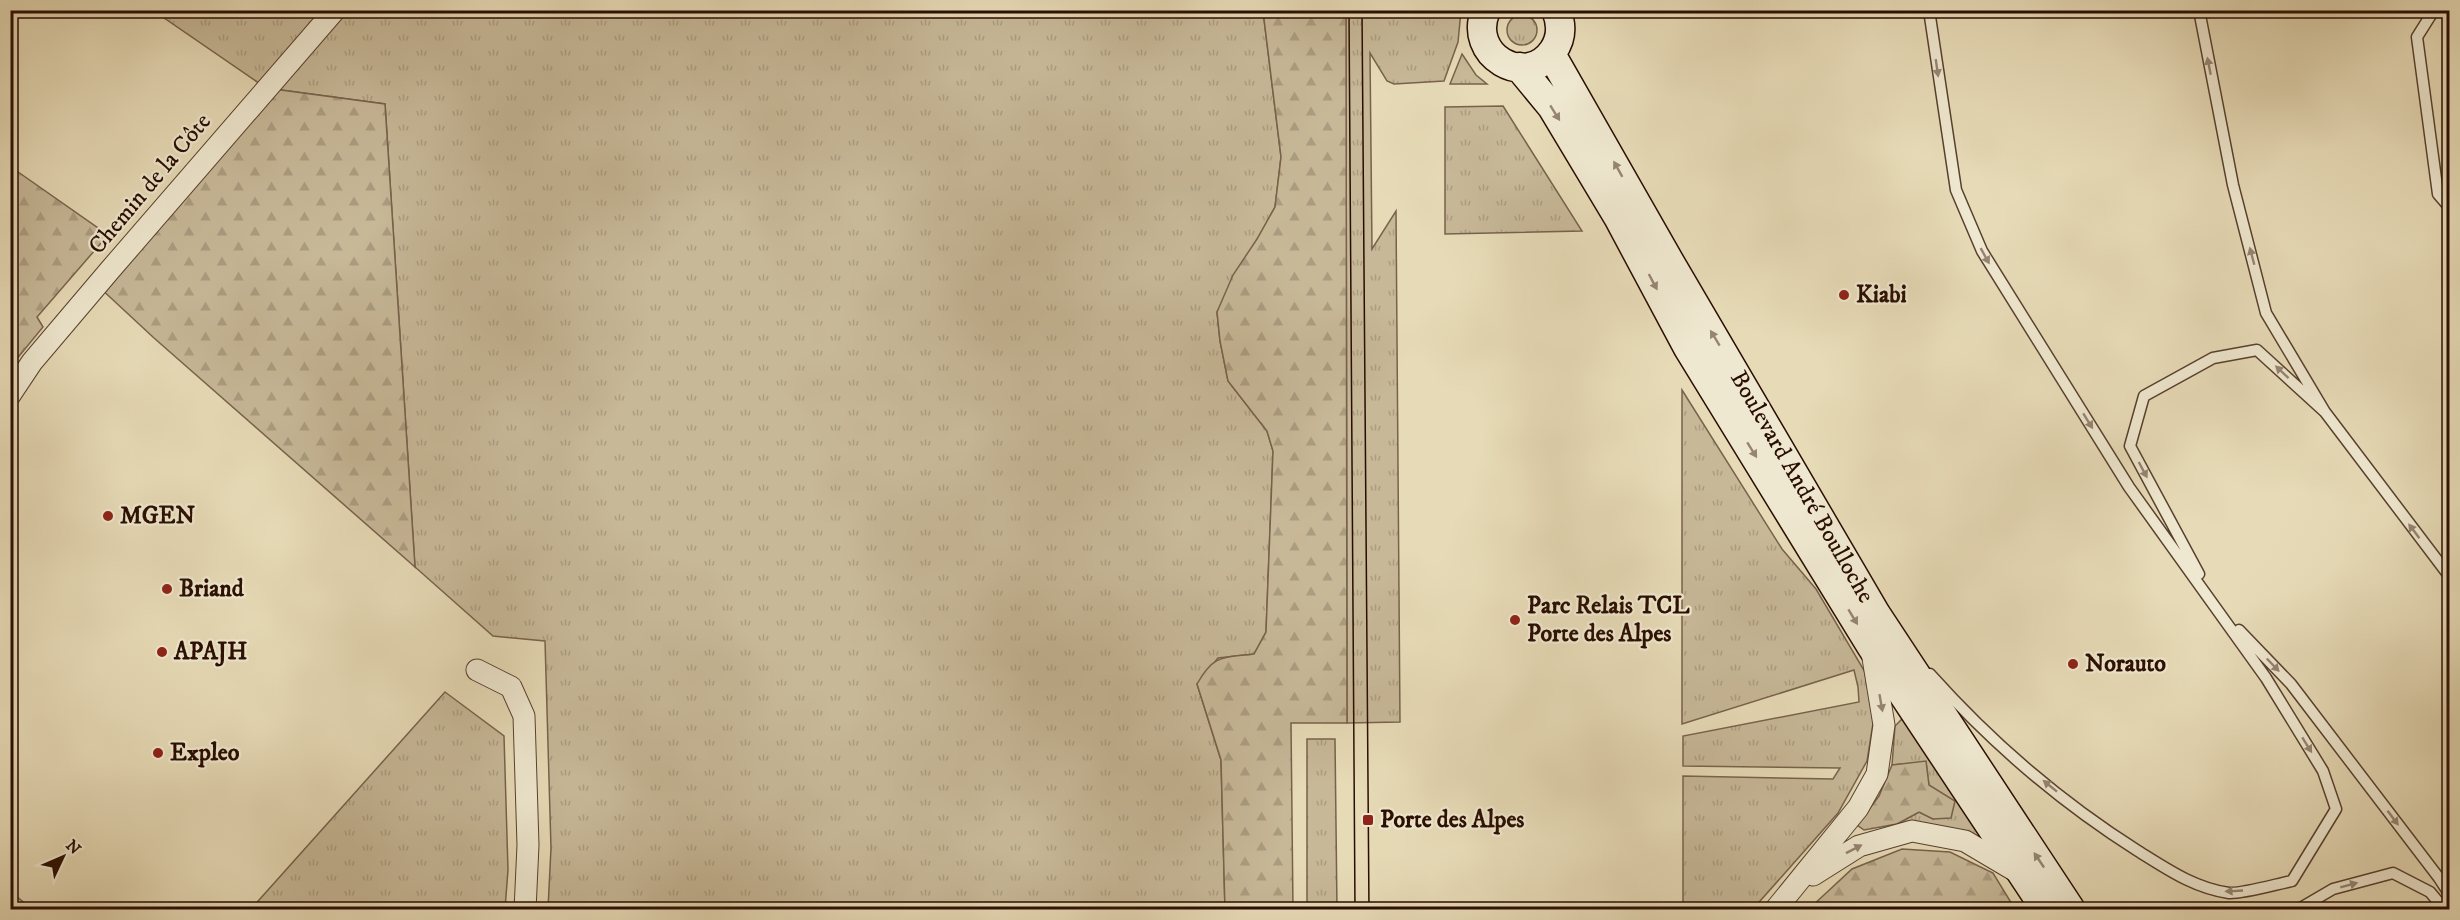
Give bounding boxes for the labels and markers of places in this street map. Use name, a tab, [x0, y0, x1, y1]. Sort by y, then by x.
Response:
place label: Kiabi	[1856, 280, 1907, 310]
marker: Kiabi	[1837, 288, 1851, 302]
place label: MGEN	[120, 501, 195, 531]
marker: MGEN	[101, 509, 115, 523]
place label: Briand	[179, 574, 245, 604]
marker: Briand	[160, 582, 174, 596]
place label: Parc Relais TCL Porte des Alpes	[1527, 591, 1690, 649]
marker: Parc Relais TCL Porte des Alpes	[1508, 613, 1522, 627]
place label: APAJH	[173, 637, 247, 667]
marker: APAJH	[155, 645, 169, 659]
place label: Norauto	[2085, 649, 2166, 679]
marker: Norauto	[2066, 657, 2080, 671]
place label: Expleo	[170, 738, 240, 768]
marker: Expleo	[151, 746, 165, 760]
place label: Porte des Alpes	[1380, 805, 1524, 835]
marker: Porte des Alpes	[1361, 813, 1375, 827]

